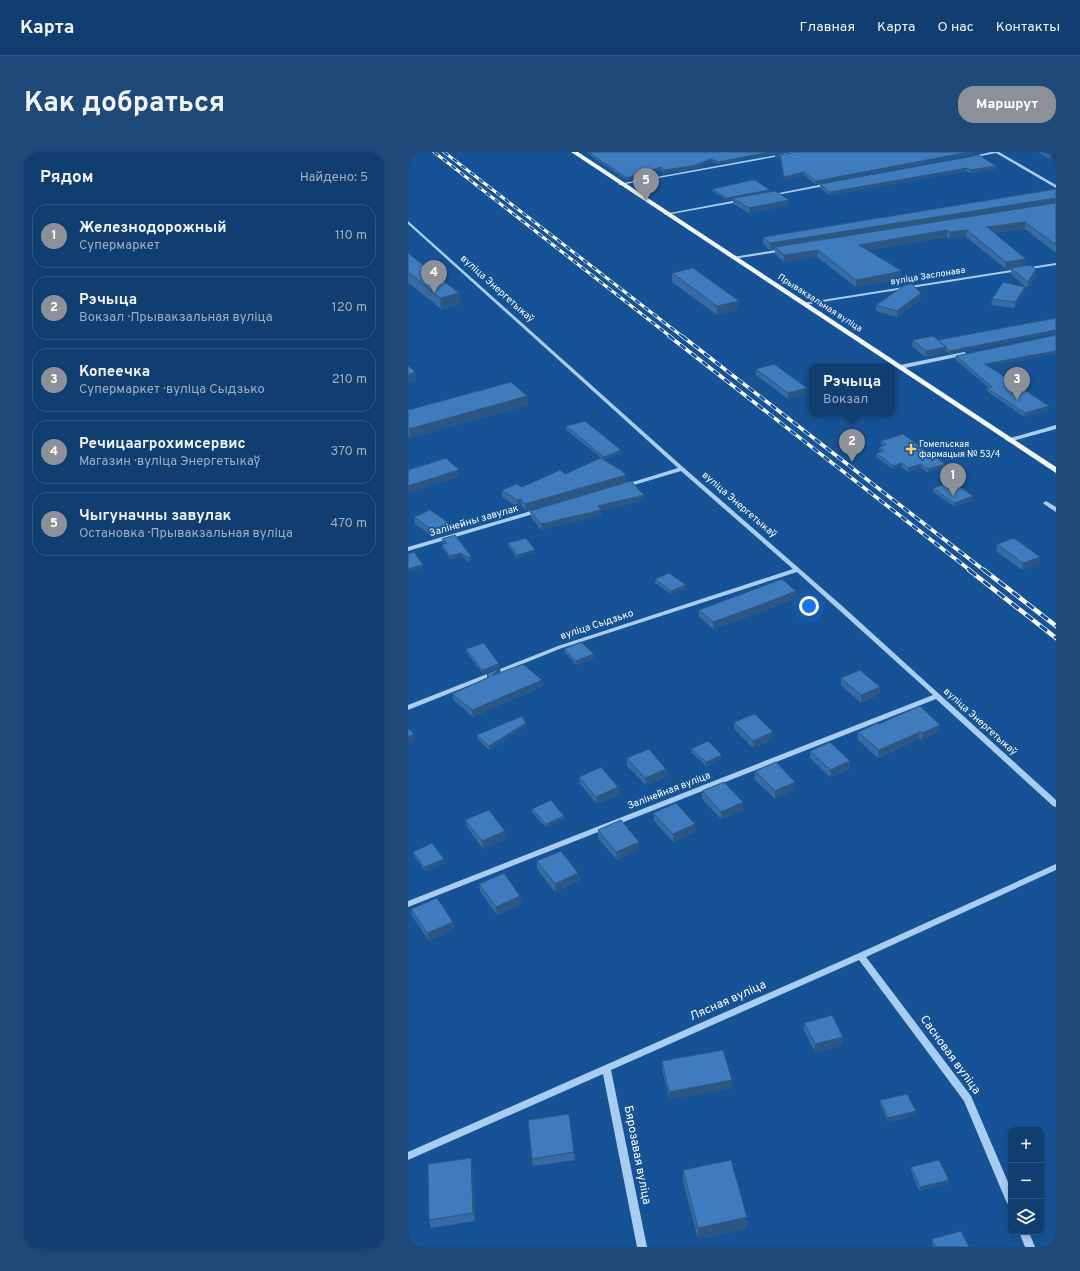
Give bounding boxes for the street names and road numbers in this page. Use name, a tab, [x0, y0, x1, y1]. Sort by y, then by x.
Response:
street label: вуліца Энергетыкаў	[457, 252, 537, 326]
street label: вуліца Заслонава	[890, 265, 966, 287]
street label: Прывакзальная вуліца	[776, 272, 865, 335]
street label: вуліца Энергетыкаў	[699, 469, 779, 541]
street label: Залінейны завулак	[428, 502, 520, 540]
street label: вуліца Сыдзько	[559, 607, 636, 643]
street label: вуліца Энергетыкаў	[940, 685, 1020, 759]
street label: Залінейная вуліца	[626, 769, 712, 813]
street label: Лясная вуліца	[687, 977, 769, 1025]
street label: Сасновая вуліца	[916, 1012, 984, 1098]
street label: Бярозавая вуліца	[620, 1104, 654, 1206]

